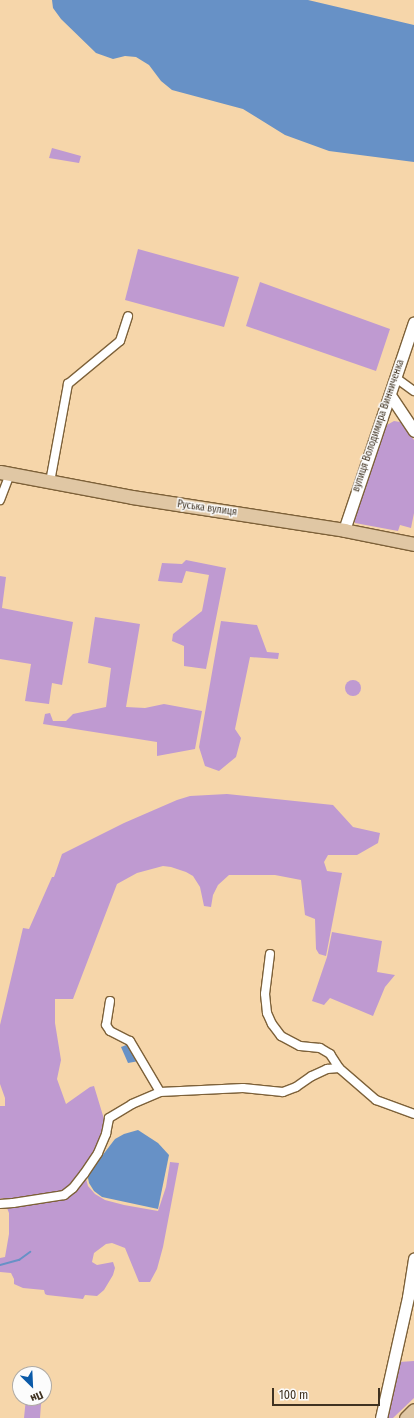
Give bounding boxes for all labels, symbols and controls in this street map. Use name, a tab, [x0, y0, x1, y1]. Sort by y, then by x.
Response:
street label: вулиця Володимира Винниченка	[351, 358, 407, 494]
street label: Руська вулиця	[176, 499, 238, 519]
north arrow	[12, 1366, 52, 1406]
scale bar	[274, 1380, 382, 1406]
text: Пн	[28, 1388, 45, 1405]
text: 100 m	[279, 1388, 308, 1402]

